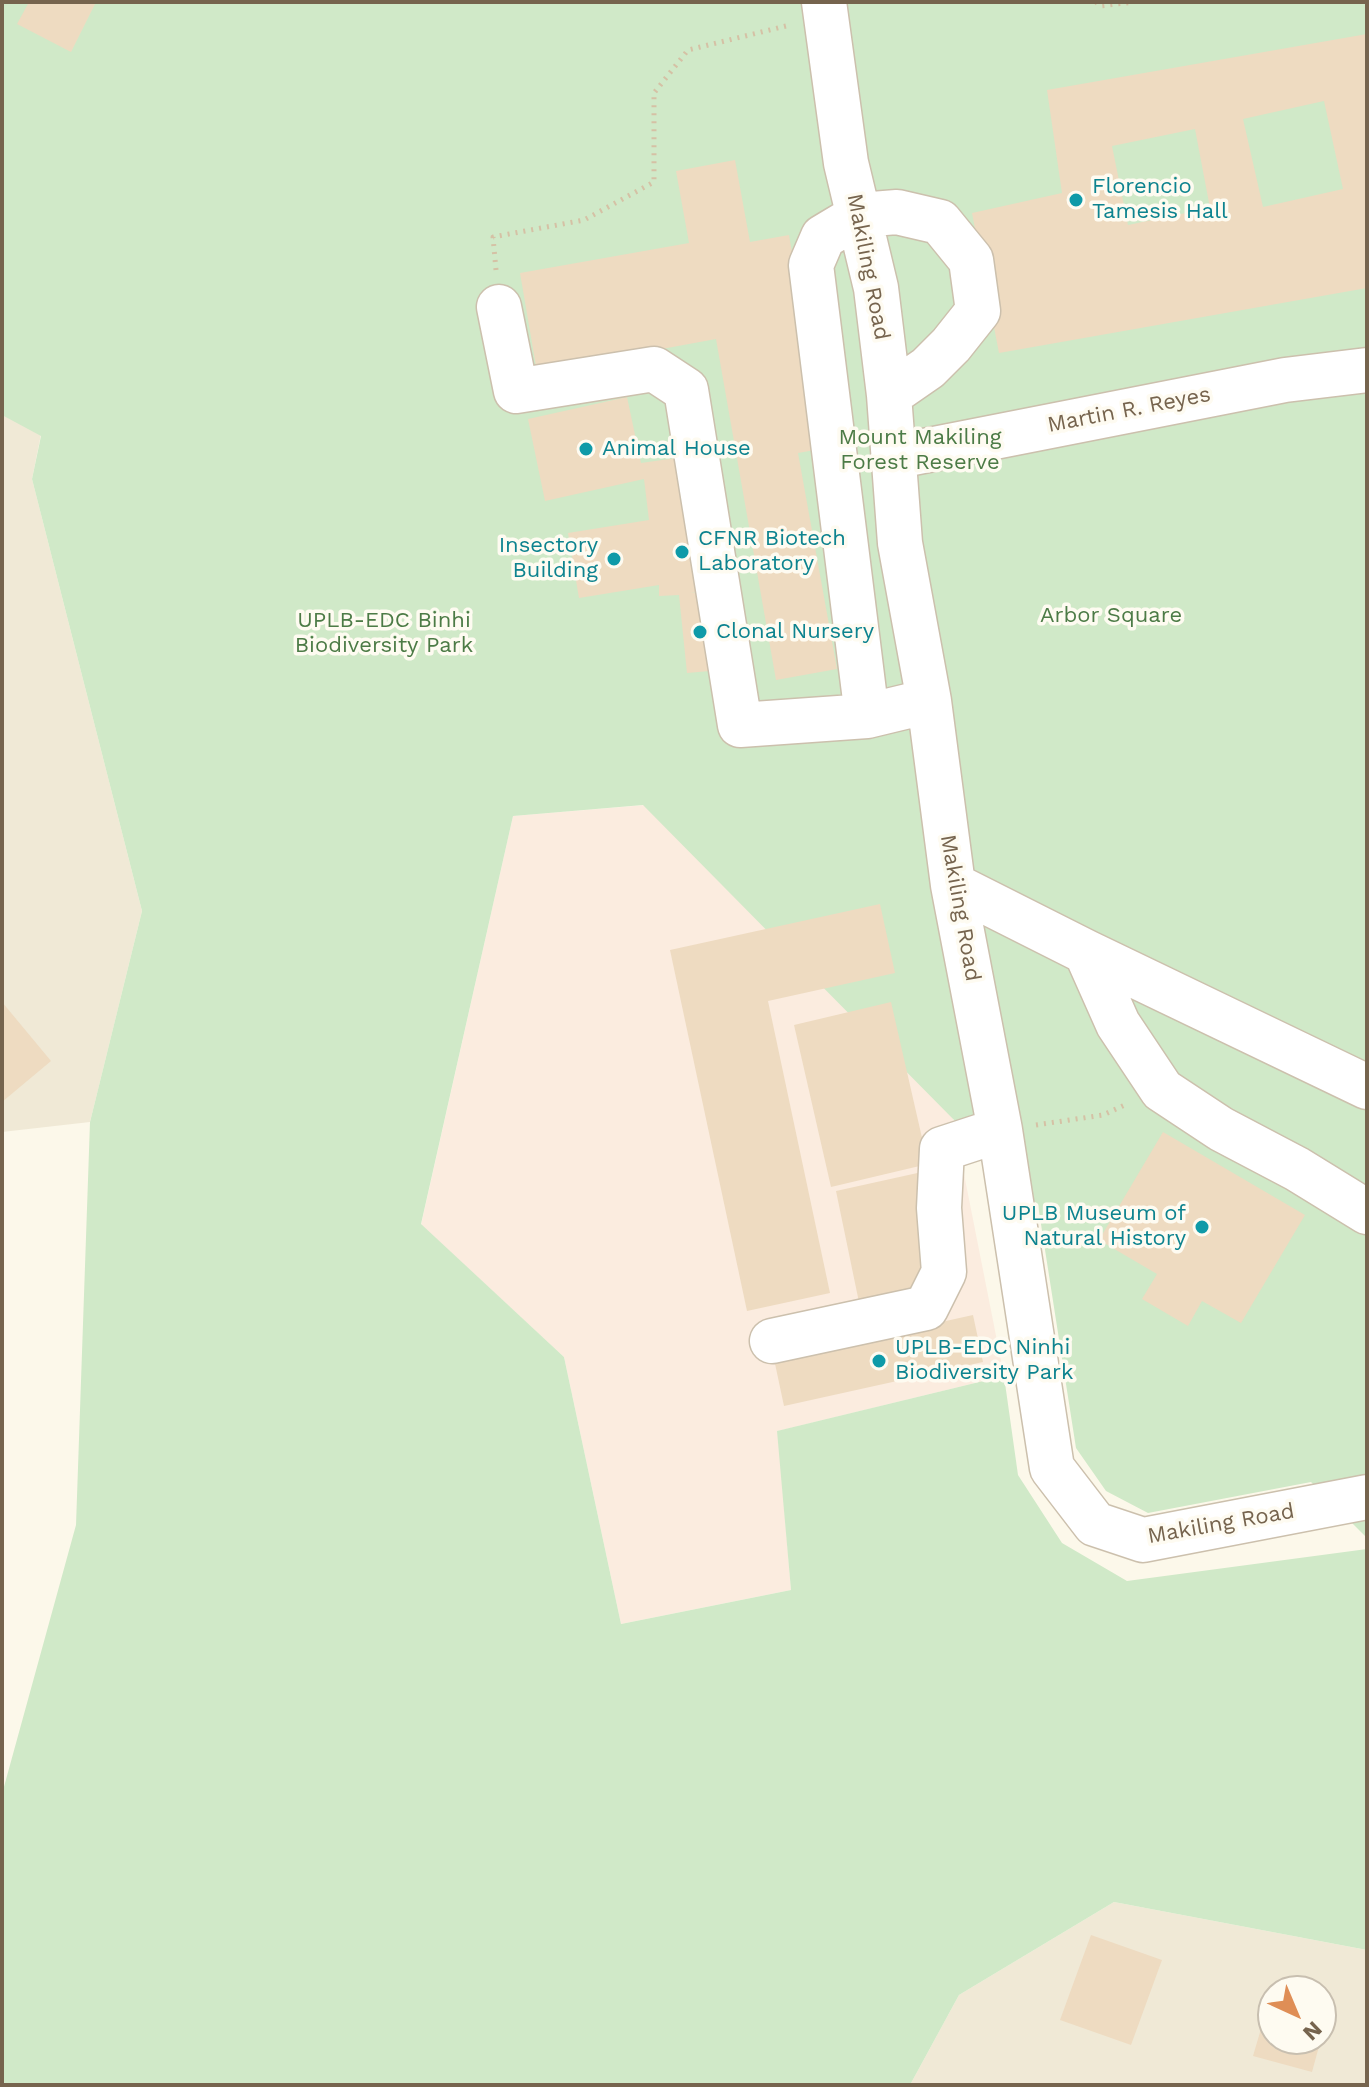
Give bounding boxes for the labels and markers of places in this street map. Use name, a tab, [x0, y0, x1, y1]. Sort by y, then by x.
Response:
place label: Florencio Tamesis Hall	[1092, 174, 1228, 226]
marker: Florencio Tamesis Hall	[1067, 191, 1085, 209]
place label: Animal House	[602, 436, 751, 462]
marker: Animal House	[577, 440, 595, 458]
place label: CFNR Biotech Laboratory	[698, 526, 846, 578]
place label: Insectory Building	[499, 533, 598, 584]
marker: CFNR Biotech Laboratory	[673, 543, 691, 561]
marker: Insectory Building	[605, 550, 623, 568]
place label: Clonal Nursery	[716, 619, 874, 645]
marker: Clonal Nursery	[691, 623, 709, 641]
place label: UPLB Museum of Natural History	[1002, 1201, 1186, 1252]
marker: UPLB Museum of Natural History	[1193, 1218, 1211, 1236]
place label: UPLB-EDC Ninhi Biodiversity Park	[895, 1335, 1074, 1386]
marker: UPLB-EDC Ninhi Biodiversity Park	[870, 1352, 888, 1370]

